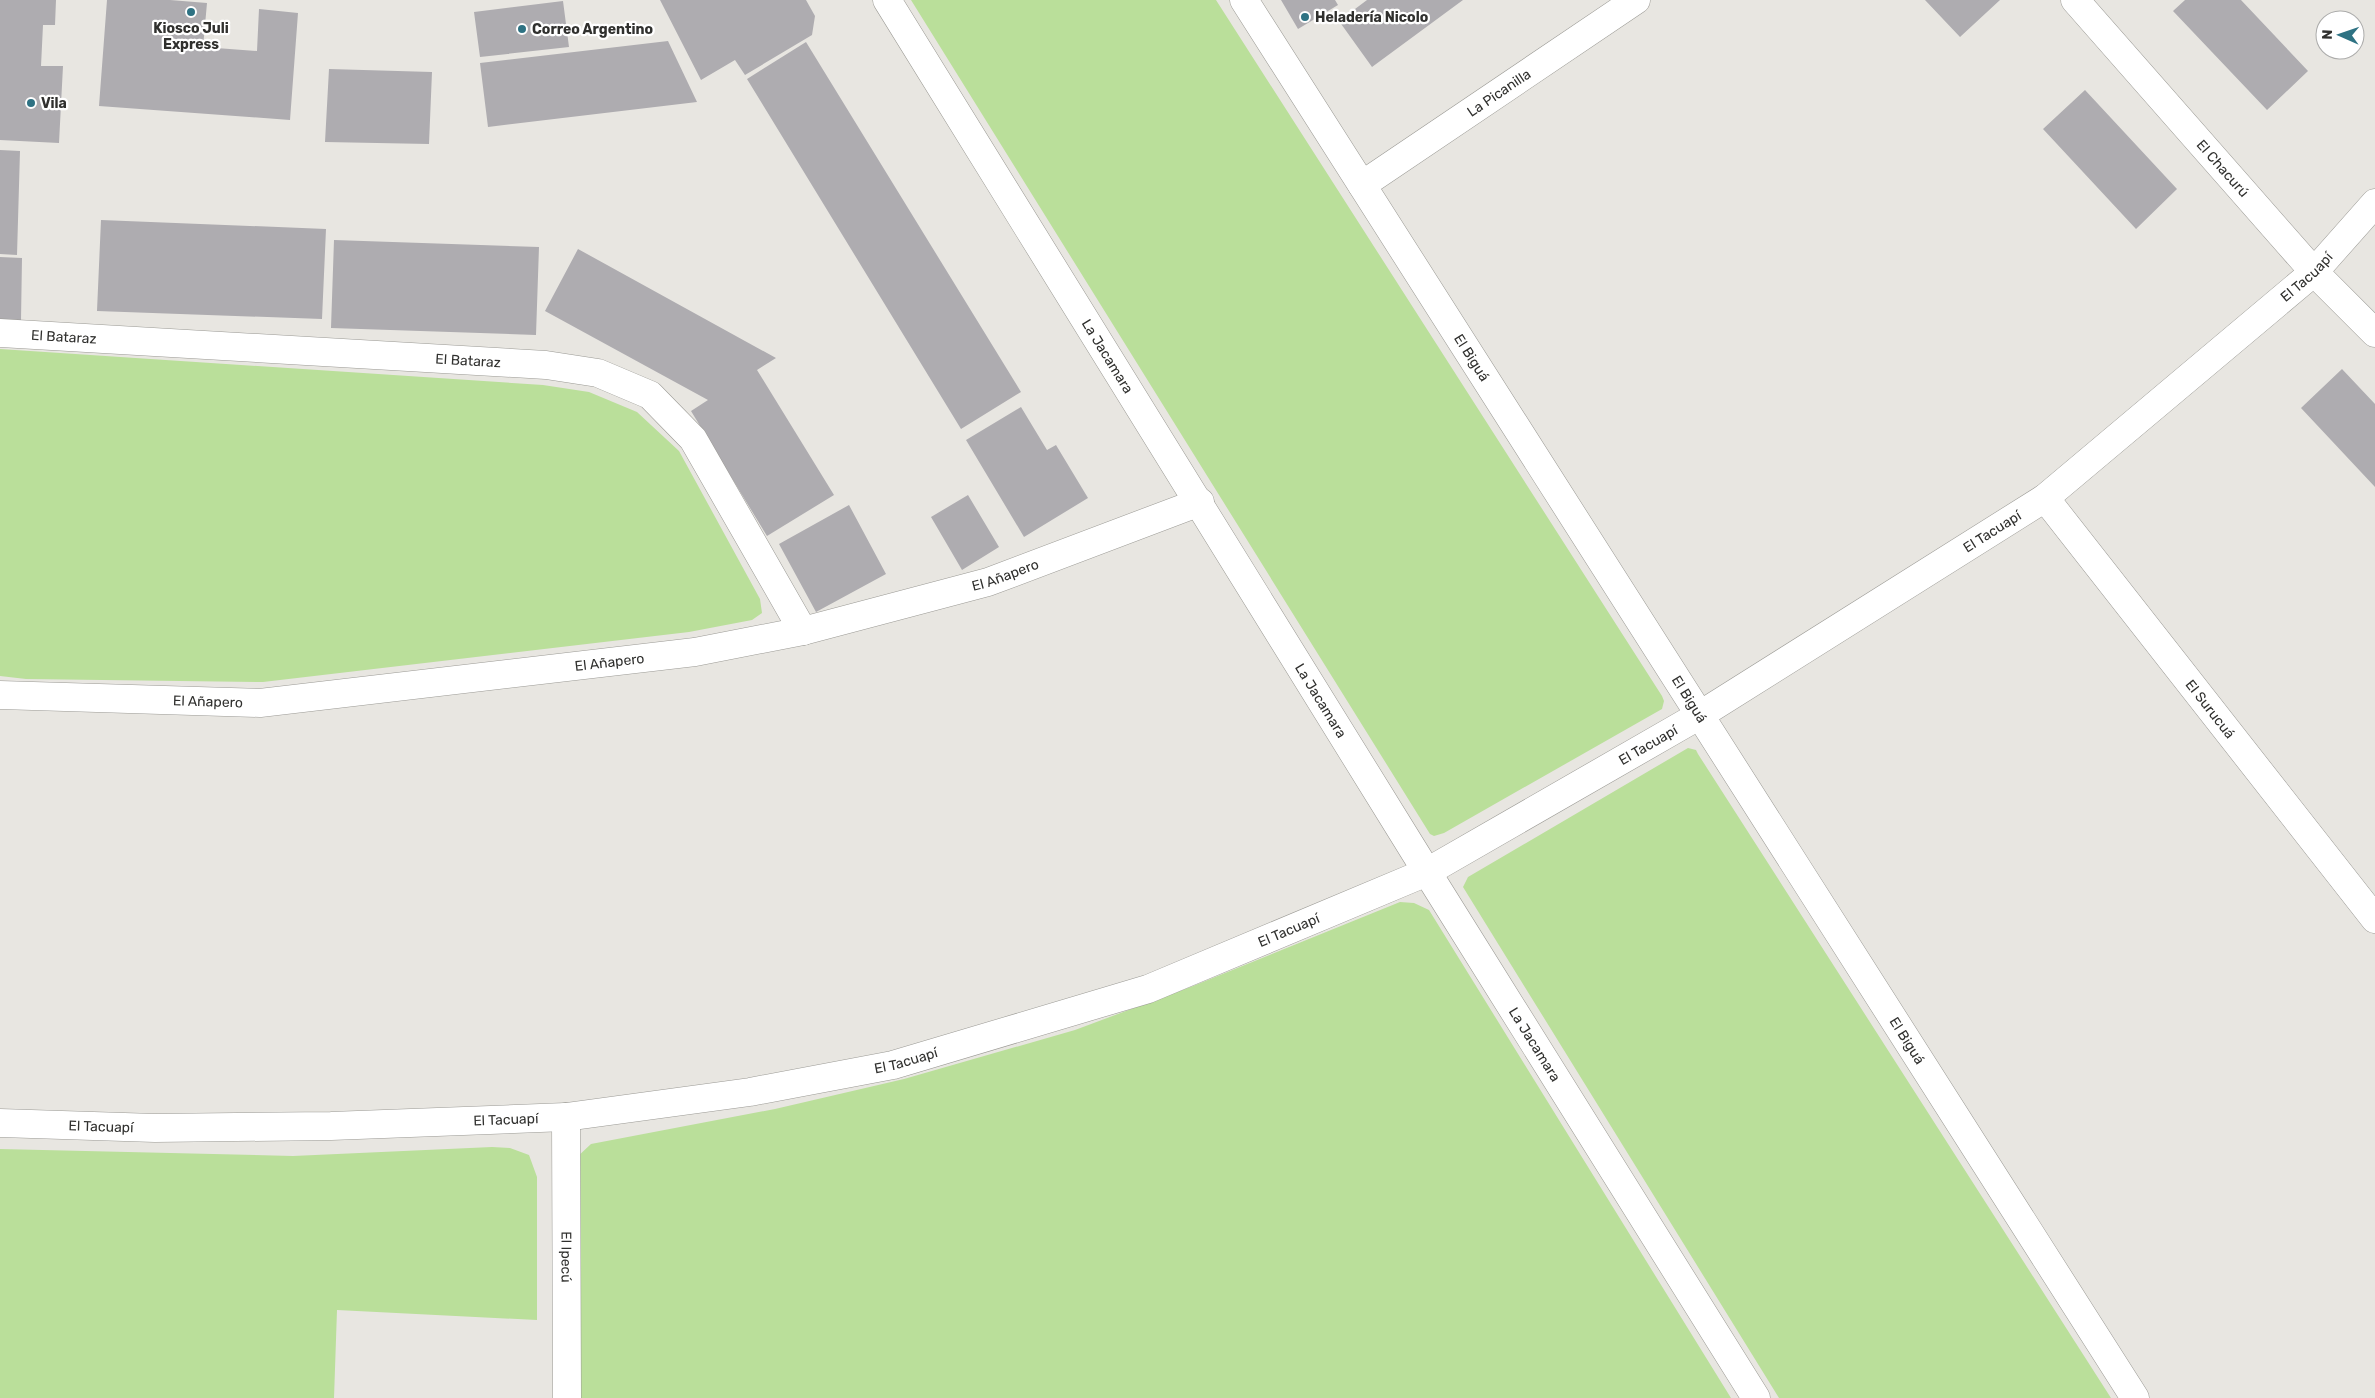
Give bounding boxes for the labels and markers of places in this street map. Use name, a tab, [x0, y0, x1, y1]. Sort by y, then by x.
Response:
marker: Kiosco Juli Express	[185, 6, 197, 18]
place label: Heladería Nicolo	[1315, 9, 1428, 26]
marker: Heladería Nicolo	[1299, 11, 1311, 23]
place label: Kiosco Juli Express	[153, 20, 229, 53]
place label: Correo Argentino	[532, 21, 653, 38]
marker: Correo Argentino	[516, 23, 528, 35]
place label: Vila	[41, 95, 67, 112]
marker: Vila	[25, 97, 37, 109]

